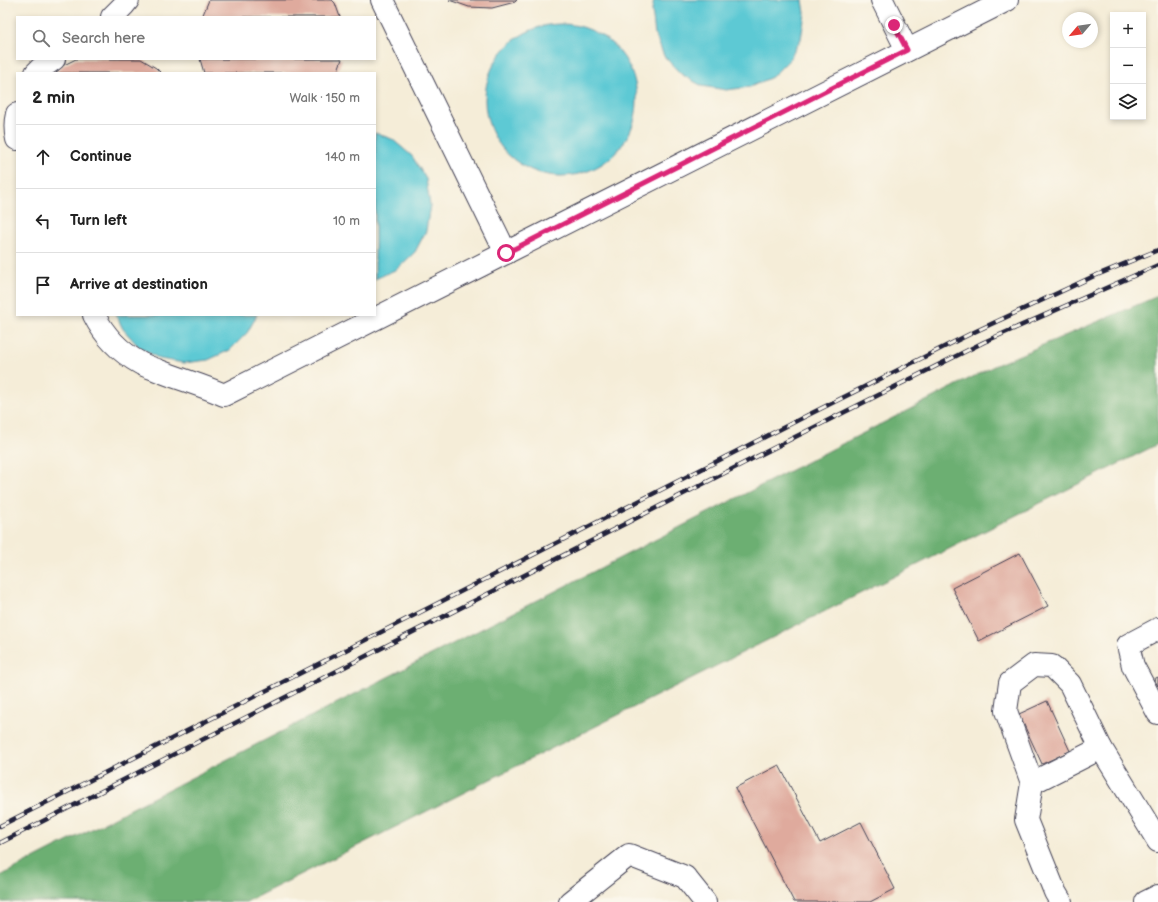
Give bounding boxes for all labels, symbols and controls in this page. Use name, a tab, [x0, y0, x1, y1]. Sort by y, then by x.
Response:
north arrow	[1062, 12, 1098, 48]
map controls	[1110, 12, 1146, 120]
button: +	[1110, 12, 1146, 48]
search box	[16, 16, 376, 60]
route end	[885, 16, 903, 34]
icon: search	[30, 27, 52, 49]
text: Search here	[62, 29, 145, 48]
button: −	[1110, 48, 1146, 84]
button: layers	[1110, 84, 1146, 120]
text: 2 min	[32, 88, 75, 108]
text: Walk · 150 m	[289, 90, 360, 106]
icon: ahead	[32, 146, 54, 168]
text: Continue	[70, 147, 132, 166]
text: 140 m	[325, 149, 360, 165]
icon: left	[32, 210, 54, 232]
text: Turn left	[70, 211, 127, 230]
text: 10 m	[333, 213, 360, 229]
route start	[497, 244, 515, 262]
icon: arrive	[32, 274, 54, 296]
text: Arrive at destination	[70, 275, 208, 294]

